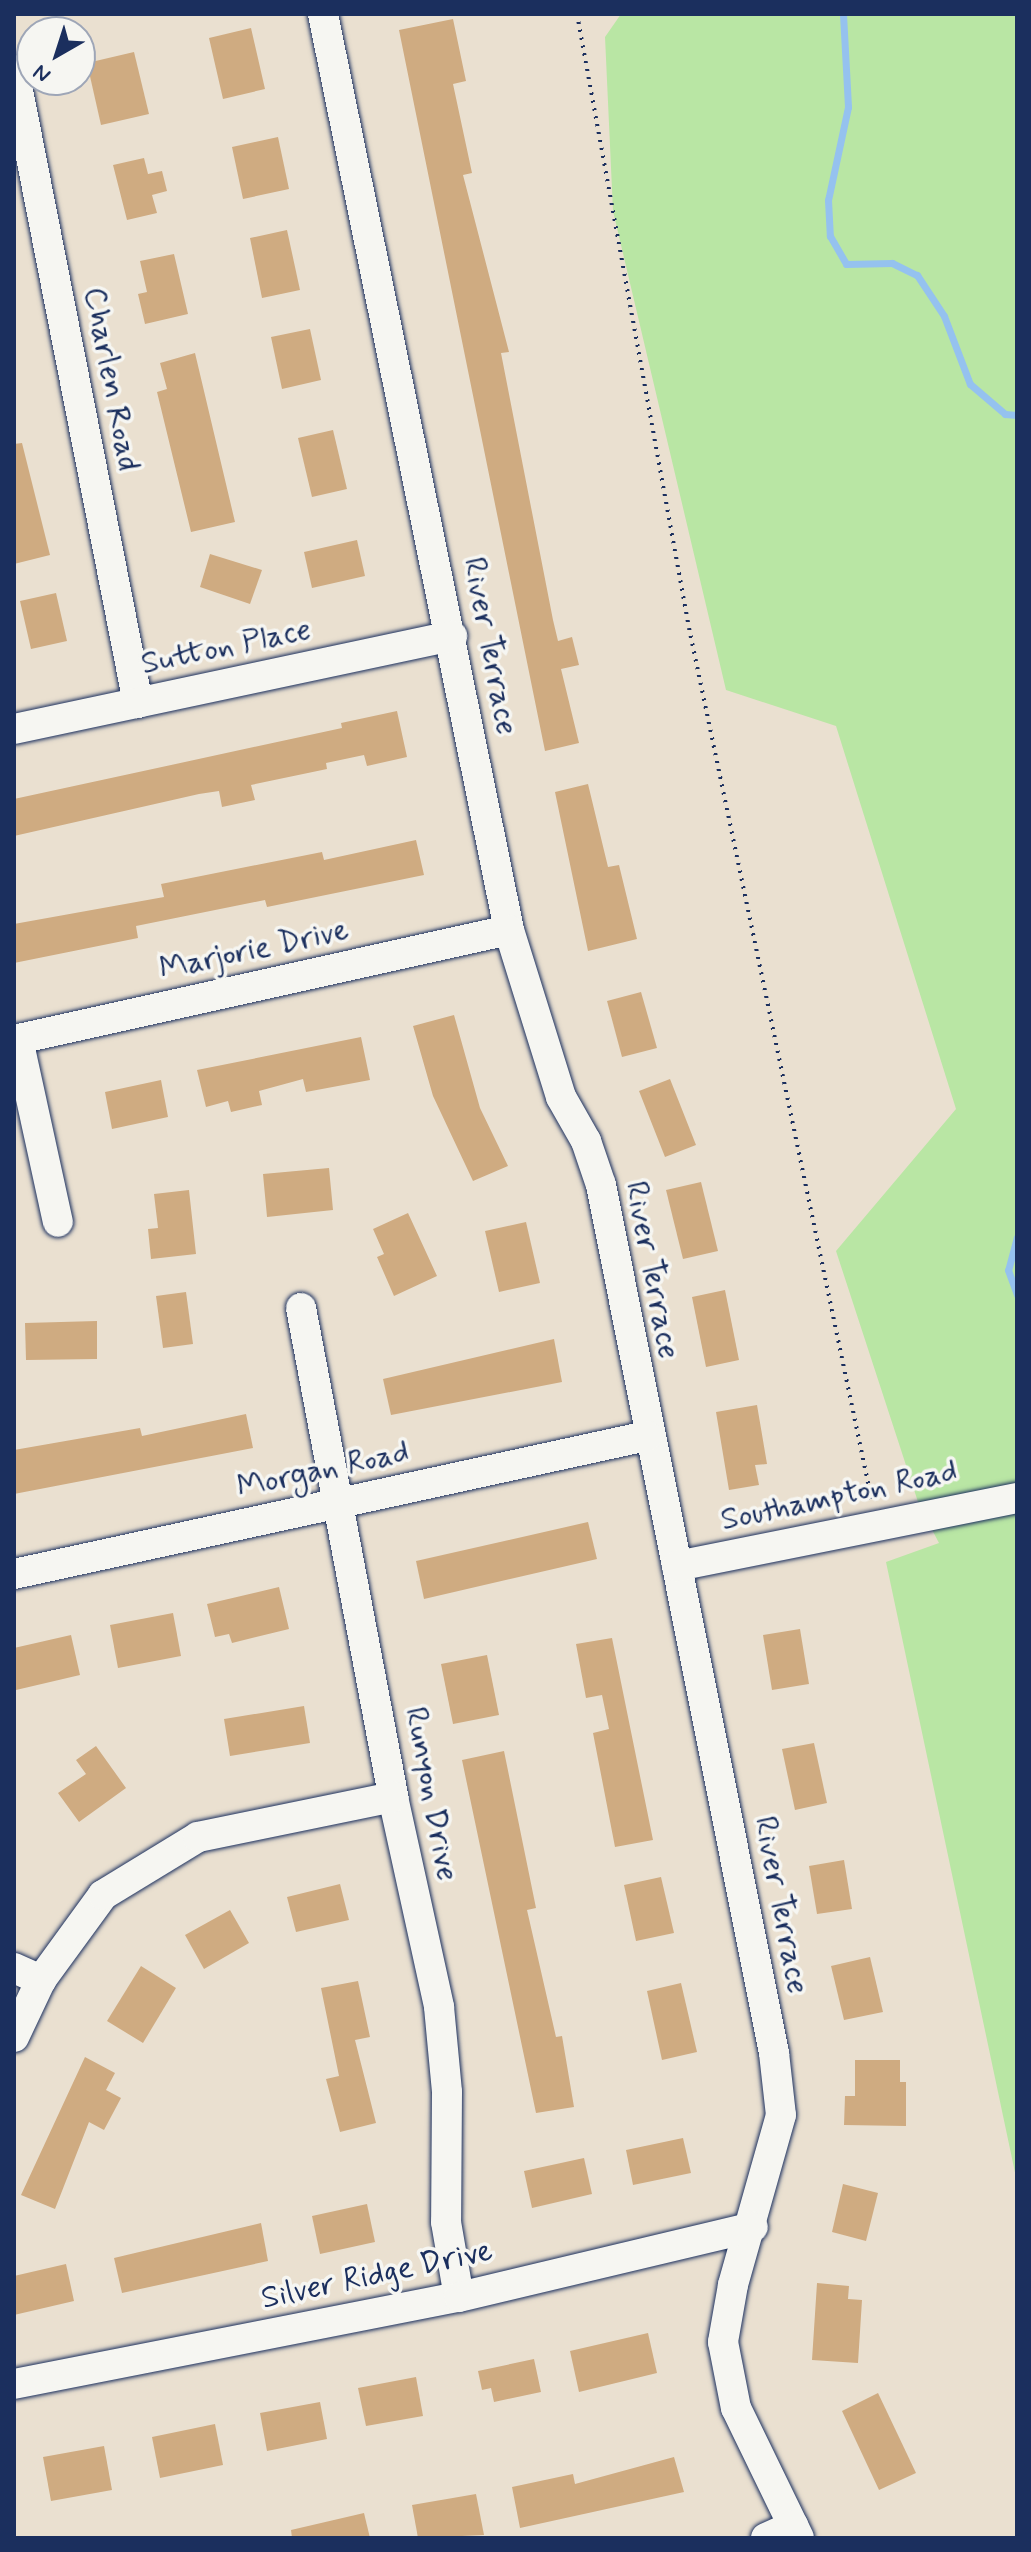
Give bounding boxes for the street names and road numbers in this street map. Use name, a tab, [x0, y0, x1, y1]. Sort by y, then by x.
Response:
street label: Charlen Road	[75, 285, 147, 473]
street label: River Terrace	[454, 555, 526, 737]
street label: Sutton Place	[137, 610, 315, 684]
street label: Marjorie Drive	[156, 911, 352, 989]
street label: River Terrace	[616, 1179, 688, 1361]
street label: Morgan Road	[233, 1433, 413, 1507]
street label: Southampton Road	[717, 1452, 961, 1540]
street label: Runyon Drive	[396, 1705, 466, 1883]
street label: River Terrace	[745, 1814, 817, 1996]
street label: Silver Ridge Drive	[258, 2232, 496, 2318]

